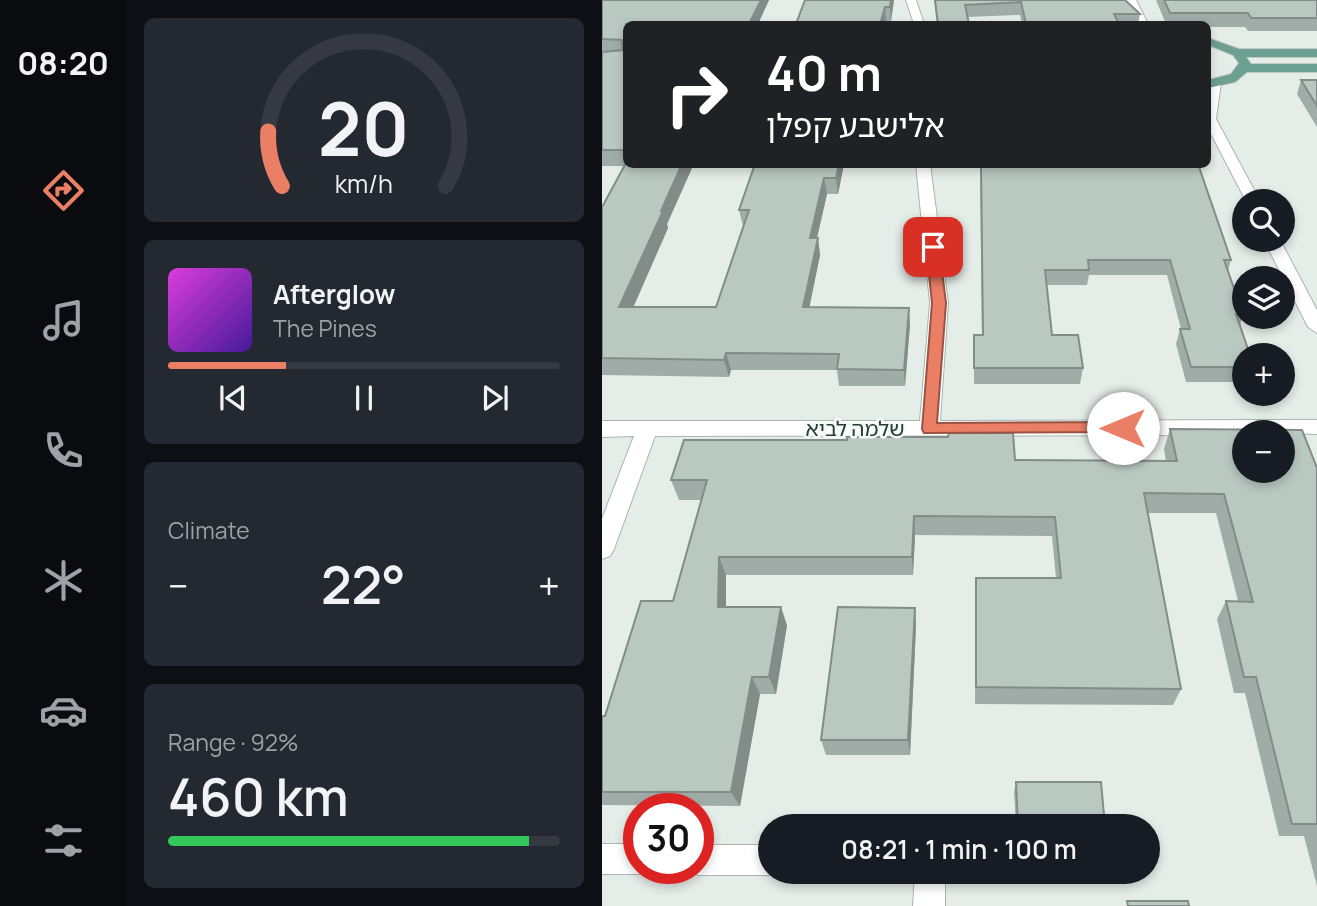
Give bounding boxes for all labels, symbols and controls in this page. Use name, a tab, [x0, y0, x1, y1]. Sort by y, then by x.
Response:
text: 40 m	[766, 39, 882, 106]
text: 08:20	[17, 41, 109, 85]
icon: right	[651, 49, 742, 140]
text: 20	[318, 78, 410, 178]
text: אלישבע קפלן	[766, 103, 945, 147]
icon: directions	[39, 166, 88, 215]
text: km/h	[335, 166, 393, 201]
map controls	[1232, 189, 1295, 483]
button: search	[1232, 189, 1295, 252]
pin	[903, 217, 963, 277]
icon: arrive	[914, 228, 952, 266]
button: layers	[1232, 266, 1295, 329]
text: Afterglow	[273, 276, 395, 312]
icon: music	[39, 296, 88, 345]
text: The Pines	[273, 312, 377, 344]
button: +	[1232, 343, 1295, 406]
icon: previous	[214, 379, 252, 417]
icon: pause	[345, 379, 383, 417]
icon: next	[476, 379, 514, 417]
position arrow	[1086, 391, 1160, 465]
street label: שלמה לביא	[805, 414, 905, 442]
button: −	[1232, 420, 1295, 483]
icon: phone	[39, 426, 88, 475]
text: Climate	[168, 514, 250, 546]
text: 22°	[321, 549, 406, 620]
icon: climate	[39, 556, 88, 605]
text: −	[168, 559, 189, 611]
text: +	[538, 559, 560, 611]
icon: car	[39, 686, 88, 735]
text: Range · 92%	[168, 726, 299, 758]
text: 460 km	[168, 761, 349, 832]
speed limit sign: 30	[623, 793, 714, 884]
icon: filters	[39, 816, 88, 865]
text: 08:21 · 1 min · 100 m	[841, 831, 1077, 867]

